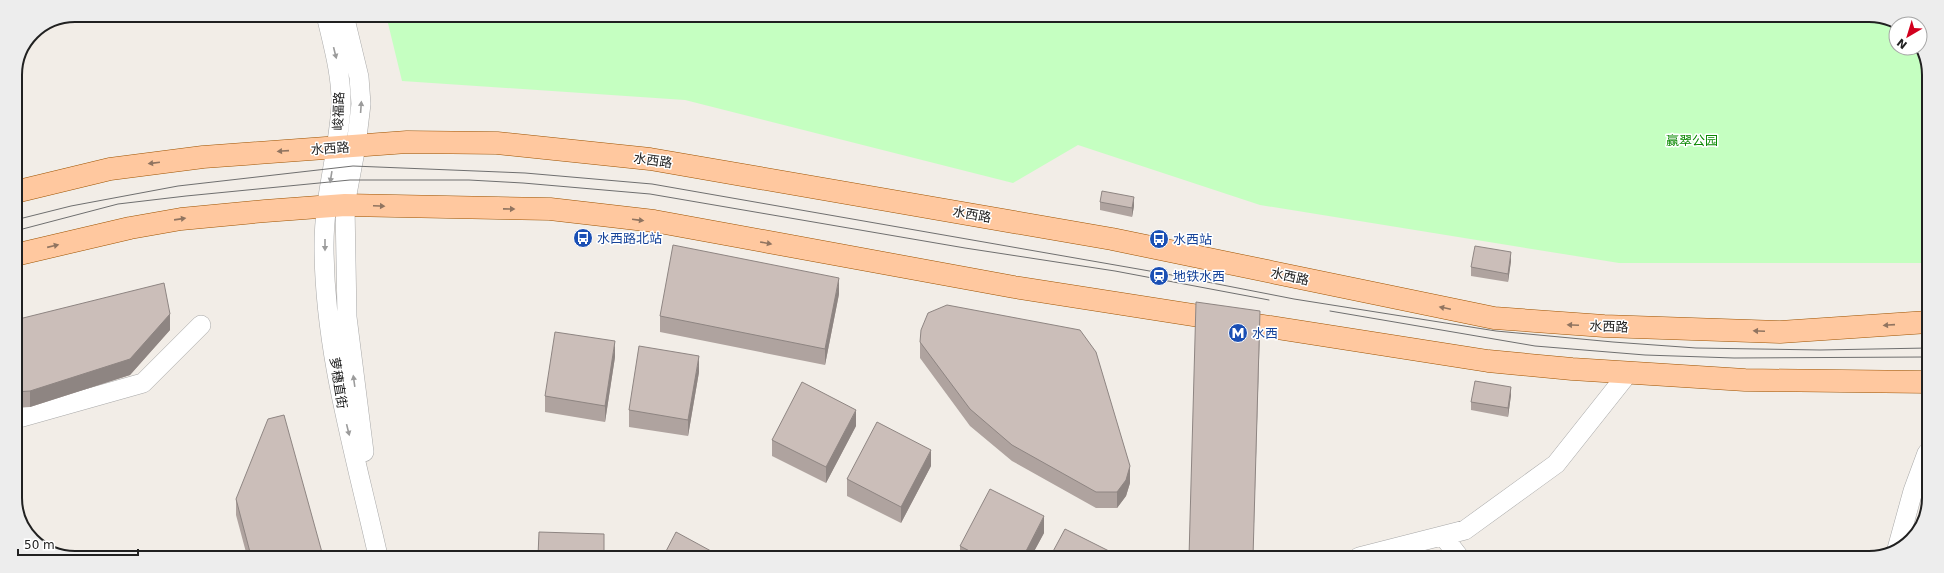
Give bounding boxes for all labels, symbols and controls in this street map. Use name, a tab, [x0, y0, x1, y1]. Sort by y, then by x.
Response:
north arrow	[1888, 16, 1928, 56]
text: N	[1895, 36, 1910, 51]
one-way arrow	[332, 47, 338, 59]
street label: 峻福路	[330, 91, 347, 131]
one-way arrow	[357, 101, 364, 113]
park label: 赢翠公园	[1666, 133, 1718, 148]
street label: 水西路	[310, 140, 350, 157]
one-way arrow	[277, 148, 289, 155]
street label: 水西路	[633, 150, 673, 171]
one-way arrow	[148, 160, 160, 166]
one-way arrow	[328, 171, 334, 183]
one-way arrow	[373, 203, 386, 209]
street label: 水西路	[951, 204, 992, 225]
one-way arrow	[503, 206, 516, 212]
one-way arrow	[174, 216, 186, 223]
one-way arrow	[632, 216, 644, 223]
bus stop icon: 水西路北站	[572, 227, 594, 249]
bus stop icon: 水西站	[1148, 228, 1170, 250]
place label: 水西路北站	[597, 231, 662, 246]
place label: 水西站	[1173, 232, 1212, 247]
one-way arrow	[322, 239, 328, 252]
one-way arrow	[760, 240, 772, 246]
one-way arrow	[47, 242, 59, 248]
station icon: 地铁水西	[1148, 265, 1170, 287]
street label: 水西路	[1269, 265, 1311, 288]
place label: 地铁水西	[1173, 269, 1225, 284]
one-way arrow	[1438, 304, 1451, 310]
street label: 水西路	[1589, 318, 1629, 335]
one-way arrow	[1567, 321, 1579, 328]
one-way arrow	[1883, 321, 1895, 328]
metro station icon: 水西	[1227, 322, 1249, 344]
place label: 水西	[1252, 326, 1278, 341]
one-way arrow	[1752, 328, 1765, 334]
street label: 萝穗直街	[327, 356, 350, 410]
one-way arrow	[351, 375, 357, 387]
one-way arrow	[345, 423, 351, 436]
scale bar	[18, 531, 138, 557]
text: 50 m	[24, 538, 55, 552]

